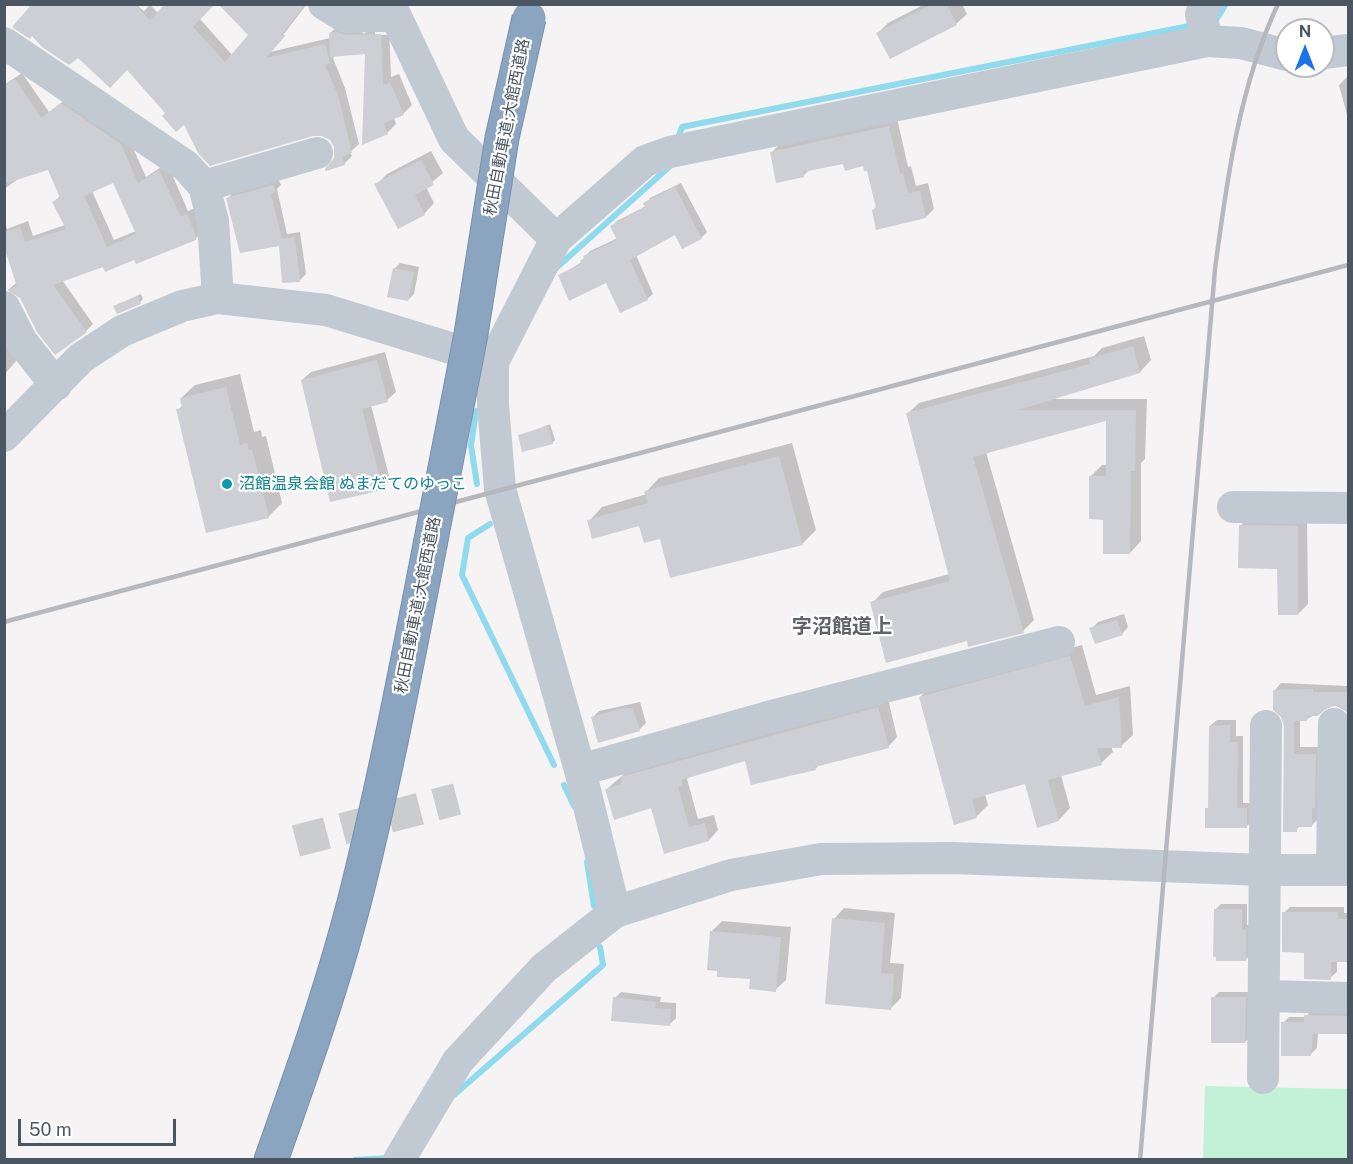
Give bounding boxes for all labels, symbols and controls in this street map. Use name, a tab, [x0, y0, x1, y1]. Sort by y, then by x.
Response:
north arrow	[1275, 18, 1335, 78]
text: N	[1299, 22, 1311, 41]
street label: 秋田自動車道;大館西道路	[480, 37, 534, 217]
place label: 沼館温泉会館 ぬまだてのゆっこ	[239, 474, 467, 494]
marker: 沼館温泉会館 ぬまだてのゆっこ	[220, 477, 234, 491]
street label: 秋田自動車道;大館西道路	[391, 515, 445, 695]
district label: 字沼館道上	[792, 615, 892, 639]
scale bar	[21, 1107, 178, 1145]
text: 50 m	[29, 1119, 72, 1140]

